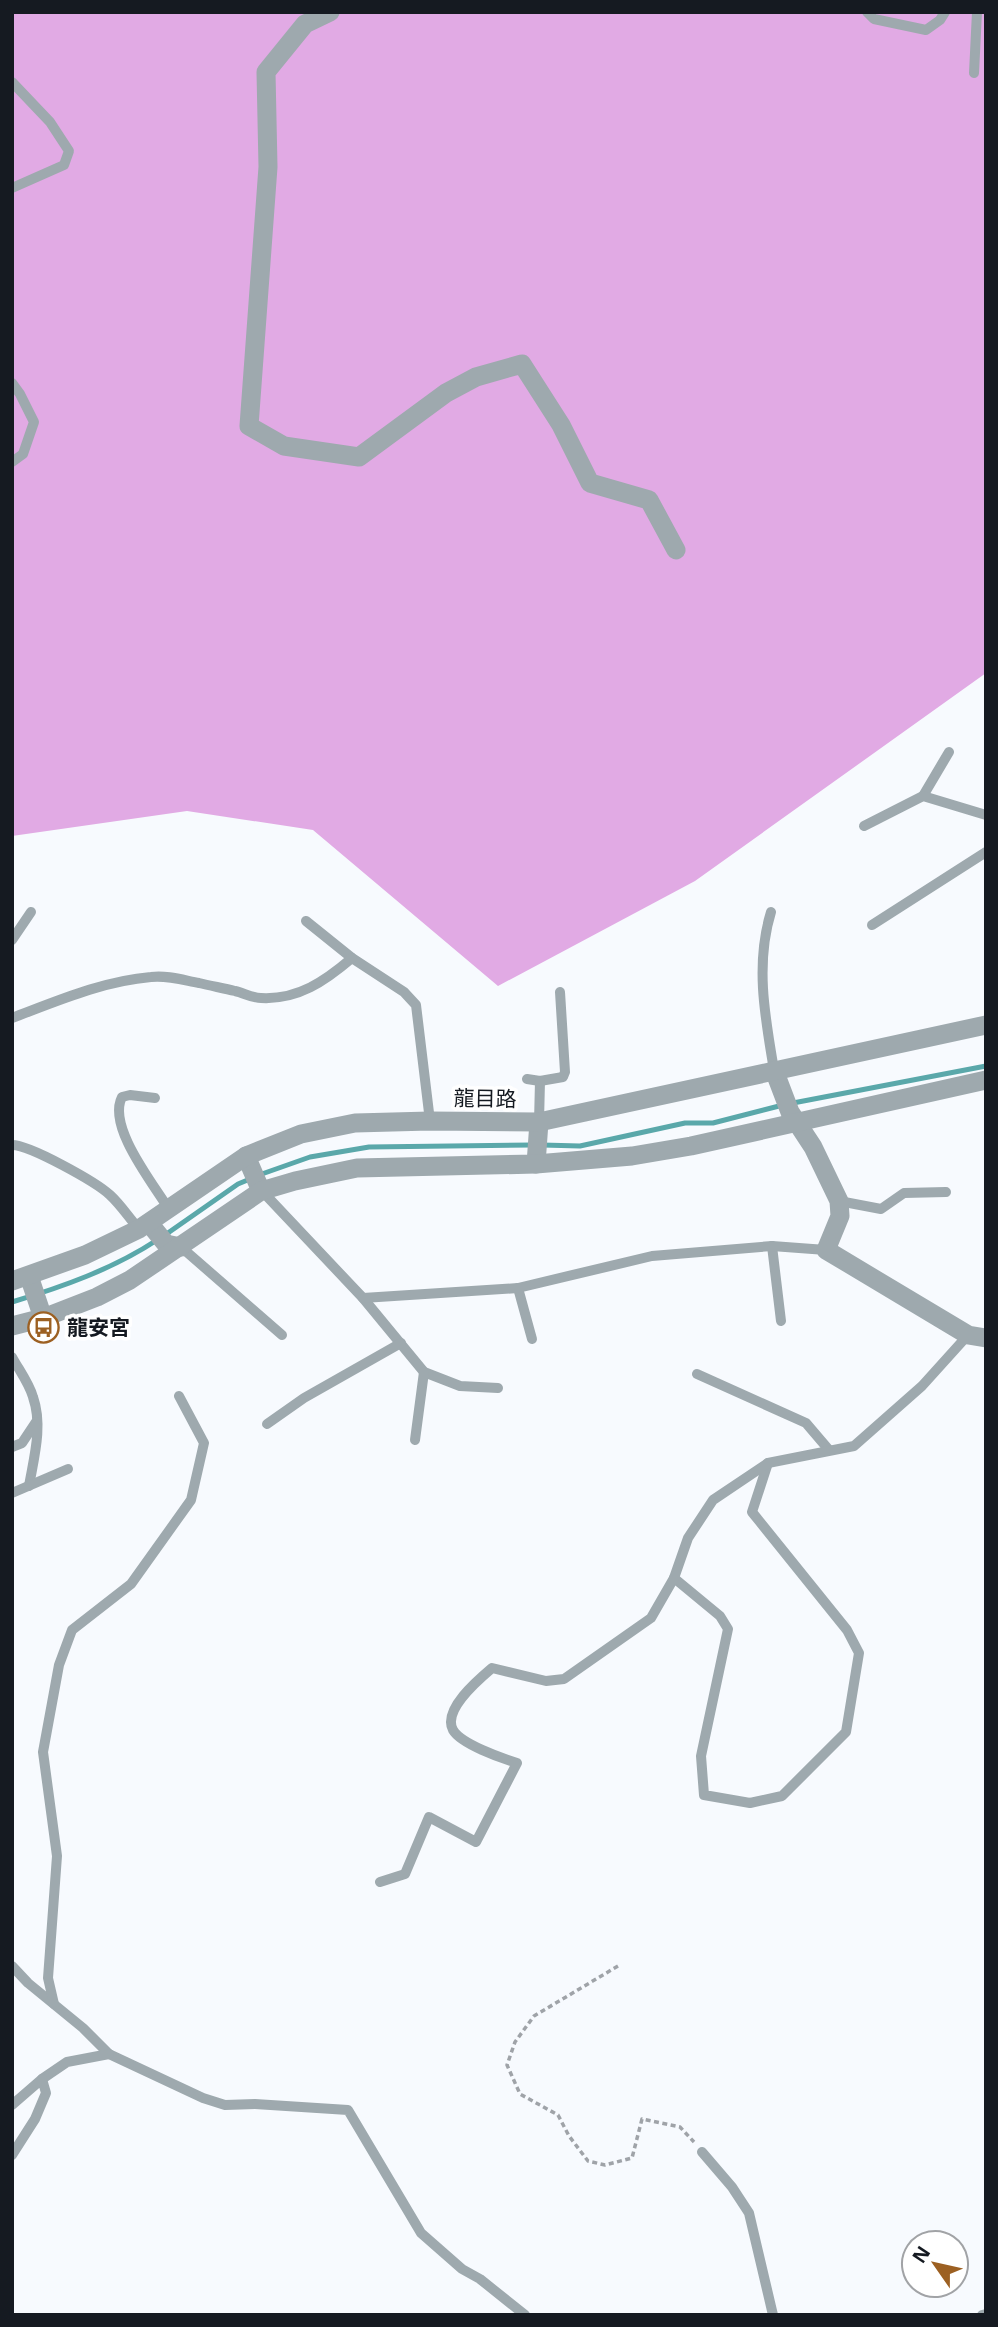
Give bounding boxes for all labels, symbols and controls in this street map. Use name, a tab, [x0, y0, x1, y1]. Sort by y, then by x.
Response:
street label: 龍目路	[453, 1083, 517, 1113]
bus stop icon: 龍安宮	[27, 1311, 61, 1345]
place label: 龍安宮	[67, 1313, 130, 1341]
north arrow	[900, 2229, 970, 2299]
text: N	[906, 2241, 936, 2268]

